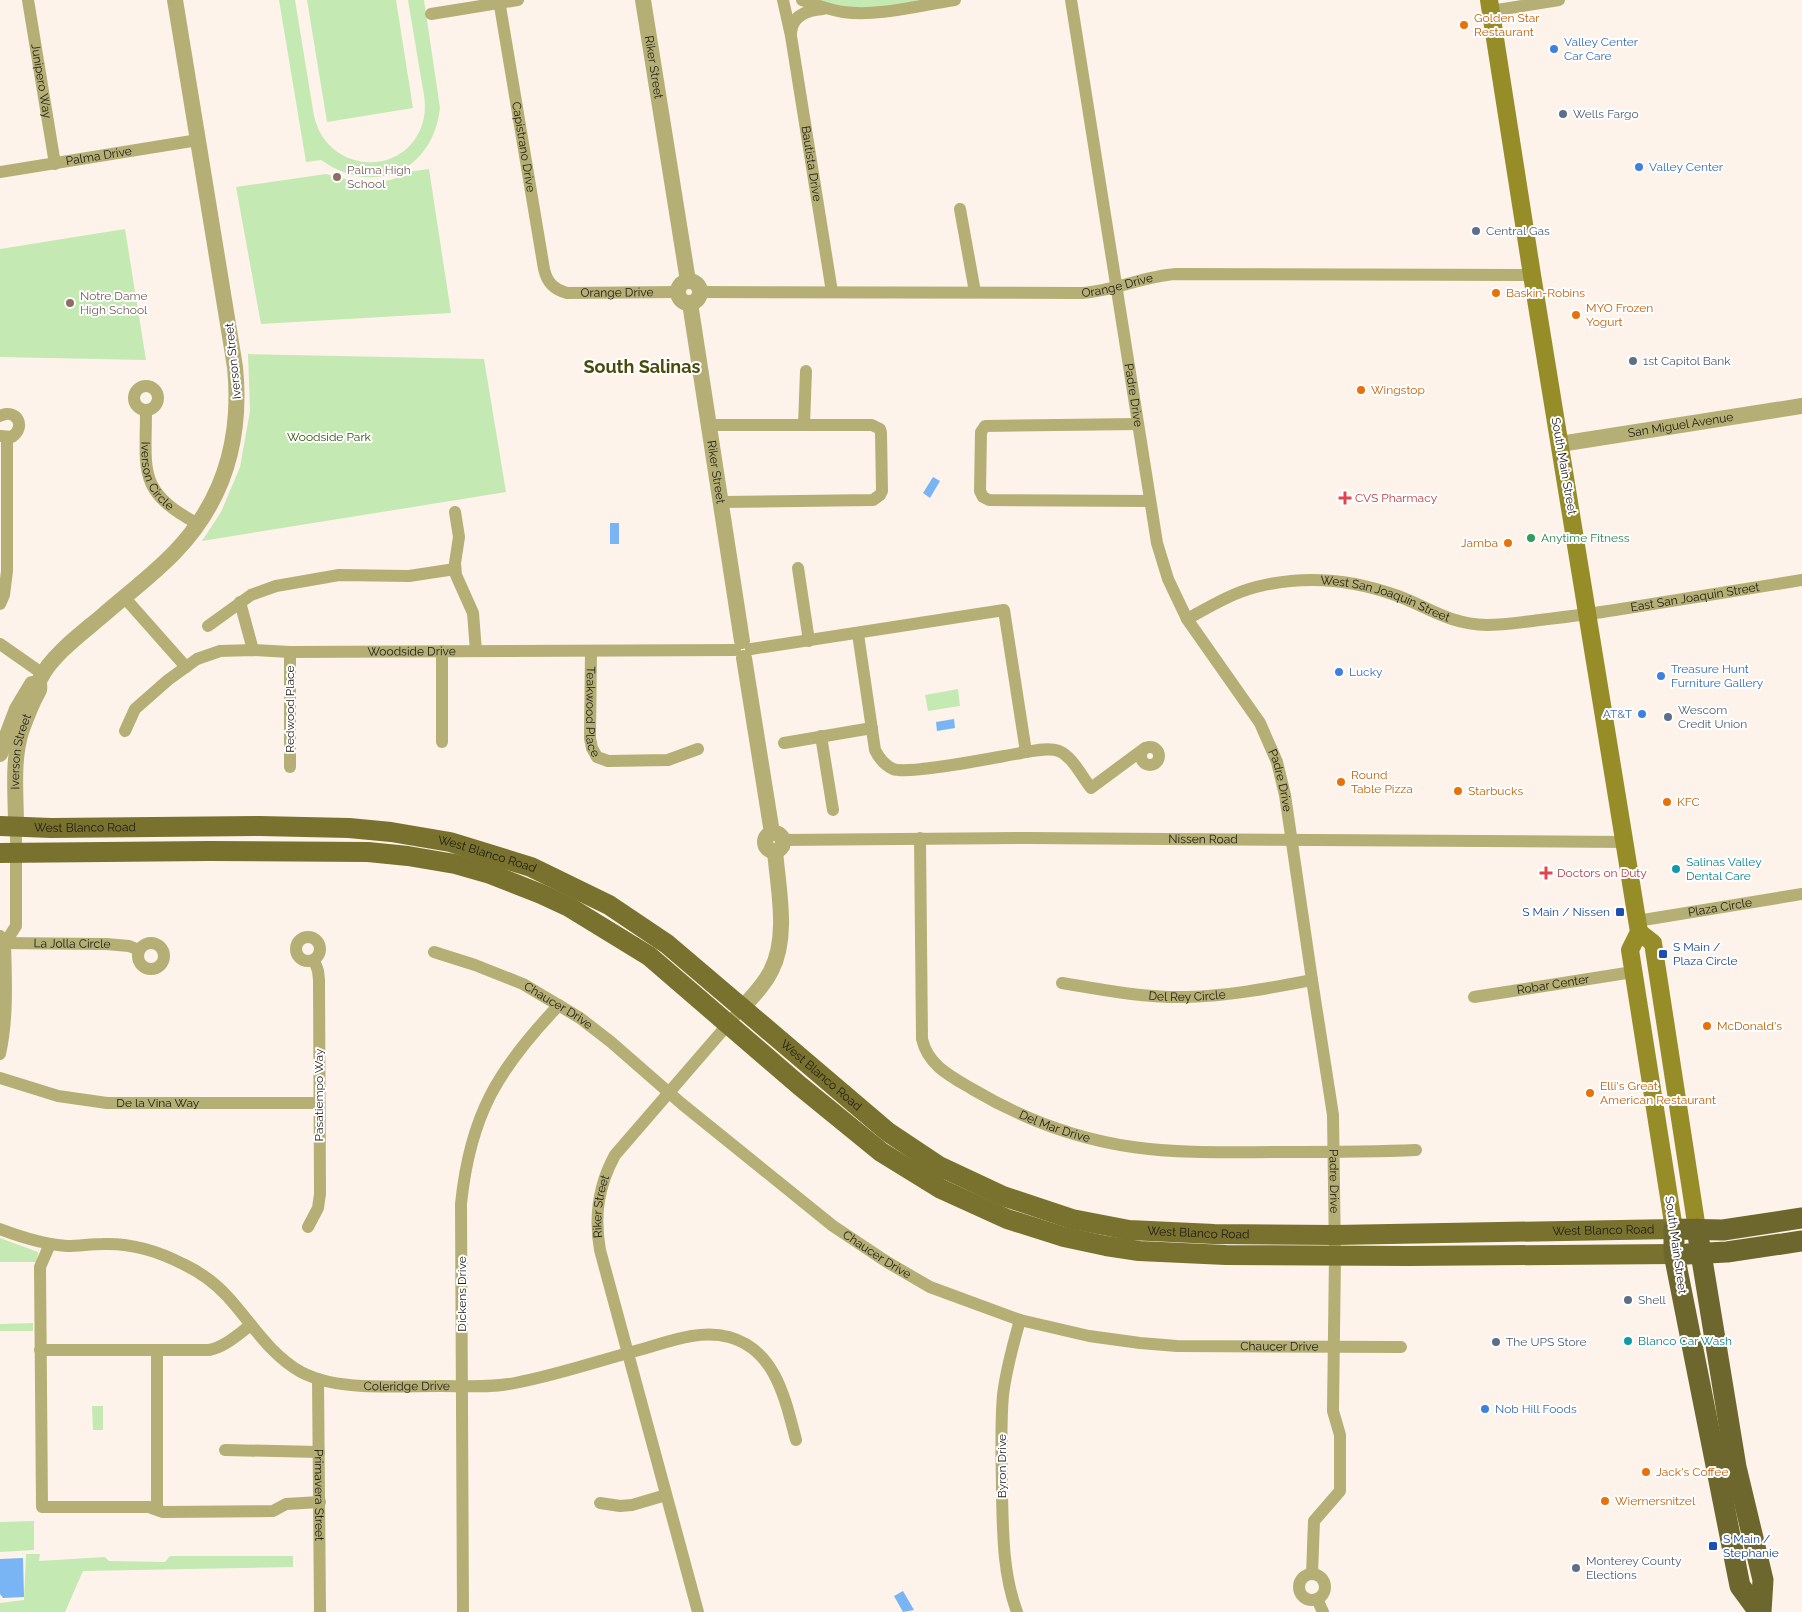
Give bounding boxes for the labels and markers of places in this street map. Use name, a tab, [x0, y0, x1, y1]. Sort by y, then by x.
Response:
place label: Golden Star Restaurant	[1474, 11, 1540, 39]
marker: Golden Star Restaurant	[1458, 19, 1470, 31]
place label: Valley Center Car Care	[1564, 35, 1639, 63]
marker: Valley Center Car Care	[1548, 43, 1560, 55]
place label: Wells Fargo	[1573, 107, 1639, 121]
marker: Wells Fargo	[1557, 108, 1569, 120]
place label: Valley Center	[1649, 160, 1724, 174]
marker: Valley Center	[1633, 161, 1645, 173]
place label: Palma High School	[347, 163, 411, 191]
marker: Palma High School	[331, 171, 343, 183]
place label: Central Gas	[1486, 224, 1550, 238]
marker: Central Gas	[1470, 225, 1482, 237]
place label: Baskin-Robins	[1506, 286, 1585, 300]
marker: Baskin-Robins	[1490, 287, 1502, 299]
place label: Notre Dame High School	[80, 289, 148, 317]
marker: Notre Dame High School	[64, 297, 76, 309]
place label: MYO Frozen Yogurt	[1586, 301, 1653, 329]
marker: MYO Frozen Yogurt	[1570, 309, 1582, 321]
place label: 1st Capitol Bank	[1643, 354, 1731, 368]
marker: 1st Capitol Bank	[1627, 355, 1639, 367]
place label: Wingstop	[1371, 383, 1425, 397]
marker: Wingstop	[1355, 384, 1367, 396]
place label: CVS Pharmacy	[1355, 491, 1438, 505]
marker: CVS Pharmacy	[1339, 492, 1351, 504]
place label: Anytime Fitness	[1541, 531, 1630, 545]
marker: Anytime Fitness	[1525, 532, 1537, 544]
place label: Jamba	[1461, 536, 1498, 550]
marker: Jamba	[1502, 537, 1514, 549]
place label: Treasure Hunt Furniture Gallery	[1671, 662, 1764, 690]
place label: Lucky	[1349, 665, 1383, 679]
marker: Lucky	[1333, 666, 1345, 678]
marker: Treasure Hunt Furniture Gallery	[1655, 670, 1667, 682]
place label: Wescom Credit Union	[1678, 703, 1747, 731]
place label: AT&T	[1603, 707, 1633, 721]
marker: AT&T	[1636, 708, 1648, 720]
marker: Wescom Credit Union	[1662, 711, 1674, 723]
place label: Round Table Pizza	[1351, 768, 1413, 796]
marker: Round Table Pizza	[1335, 776, 1347, 788]
place label: Starbucks	[1468, 784, 1523, 798]
marker: Starbucks	[1452, 785, 1464, 797]
place label: KFC	[1677, 795, 1700, 809]
marker: KFC	[1661, 796, 1673, 808]
place label: Salinas Valley Dental Care	[1686, 855, 1762, 883]
marker: Salinas Valley Dental Care	[1670, 863, 1682, 875]
marker: Doctors on Duty	[1539, 866, 1553, 880]
place label: Doctors on Duty	[1557, 866, 1647, 880]
place label: S Main / Nissen	[1522, 905, 1610, 919]
marker: S Main / Nissen	[1614, 906, 1626, 918]
place label: S Main / Plaza Circle	[1673, 940, 1738, 968]
marker: S Main / Plaza Circle	[1657, 948, 1669, 960]
place label: McDonald's	[1717, 1019, 1782, 1033]
marker: McDonald's	[1701, 1020, 1713, 1032]
place label: Elli's Great American Restaurant	[1600, 1079, 1716, 1107]
marker: Elli's Great American Restaurant	[1584, 1087, 1596, 1099]
place label: Shell	[1638, 1293, 1667, 1307]
marker: Shell	[1622, 1294, 1634, 1306]
place label: Blanco Car Wash	[1638, 1334, 1732, 1348]
place label: The UPS Store	[1506, 1335, 1587, 1349]
marker: Blanco Car Wash	[1622, 1335, 1634, 1347]
marker: The UPS Store	[1490, 1336, 1502, 1348]
place label: Nob Hill Foods	[1495, 1402, 1577, 1416]
marker: Nob Hill Foods	[1479, 1403, 1491, 1415]
place label: Jack's Coffee	[1656, 1465, 1728, 1479]
marker: Jack's Coffee	[1640, 1466, 1652, 1478]
place label: Wiernersnitzel	[1615, 1494, 1696, 1508]
marker: Wiernersnitzel	[1599, 1495, 1611, 1507]
place label: S Main / Stephanie	[1723, 1532, 1779, 1560]
marker: S Main / Stephanie	[1707, 1540, 1719, 1552]
place label: Monterey County Elections	[1586, 1554, 1682, 1582]
marker: Monterey County Elections	[1570, 1562, 1582, 1574]

